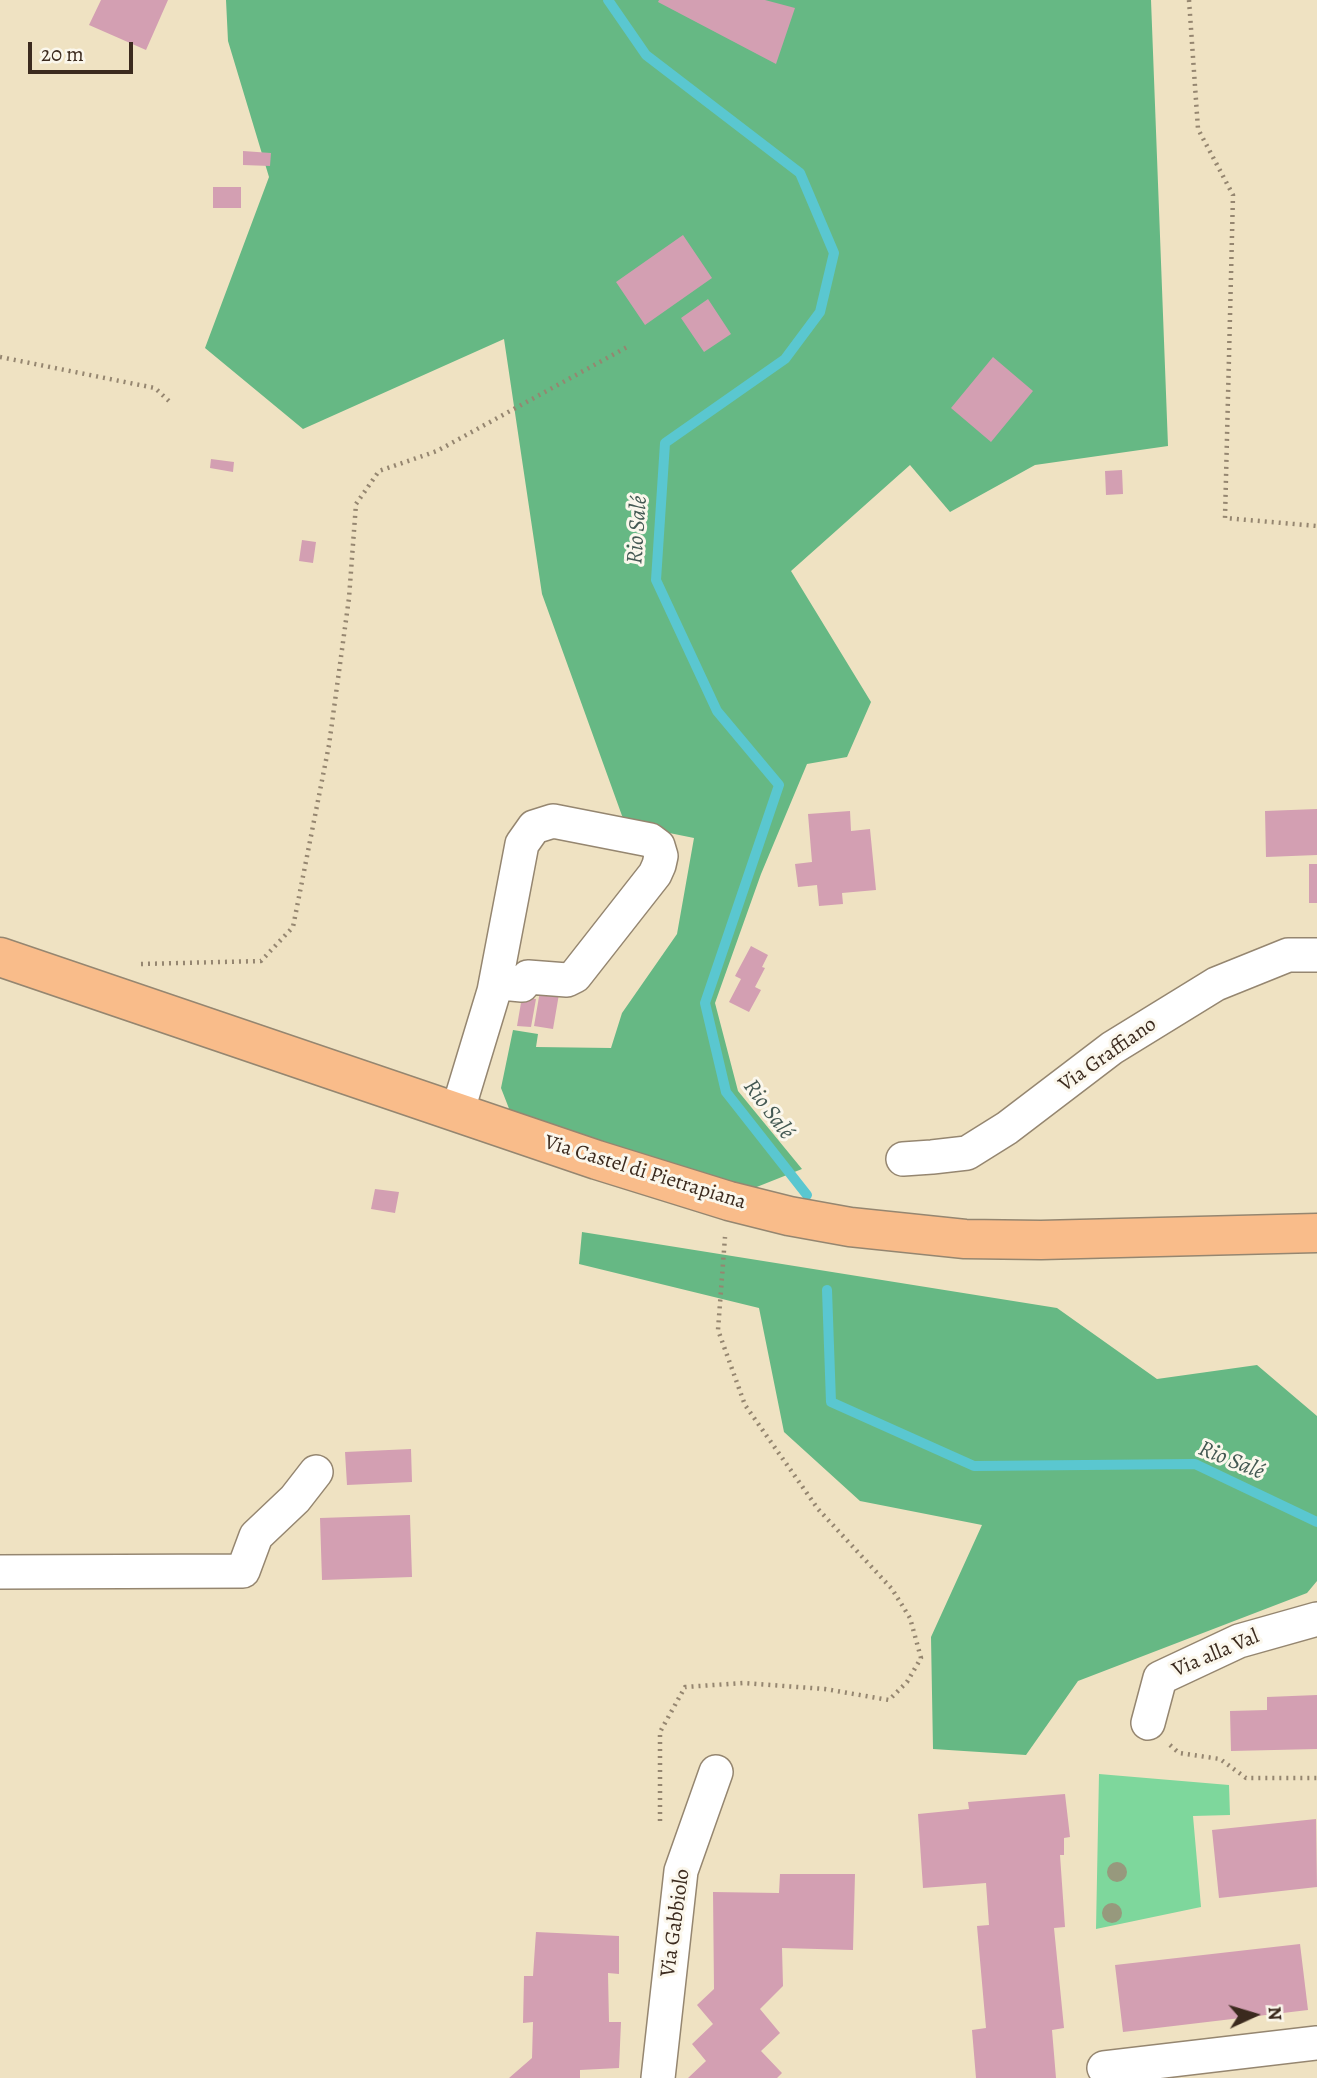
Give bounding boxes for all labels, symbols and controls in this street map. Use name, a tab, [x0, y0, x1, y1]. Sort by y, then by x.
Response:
scale bar	[32, 28, 136, 72]
text: 20 m	[41, 40, 84, 68]
water label: Rio Salé	[622, 495, 654, 565]
street label: Via Graffiano	[1054, 1012, 1162, 1098]
water label: Rio Salé	[736, 1074, 800, 1146]
street label: Via Castel di Pietrapiana	[541, 1130, 749, 1216]
water label: Rio Salé	[1194, 1435, 1268, 1487]
street label: Via alla Val	[1169, 1624, 1263, 1684]
street label: Via Gabbiolo	[656, 1867, 696, 1979]
north arrow	[1219, 1980, 1289, 2050]
text: N	[1261, 2006, 1288, 2021]

